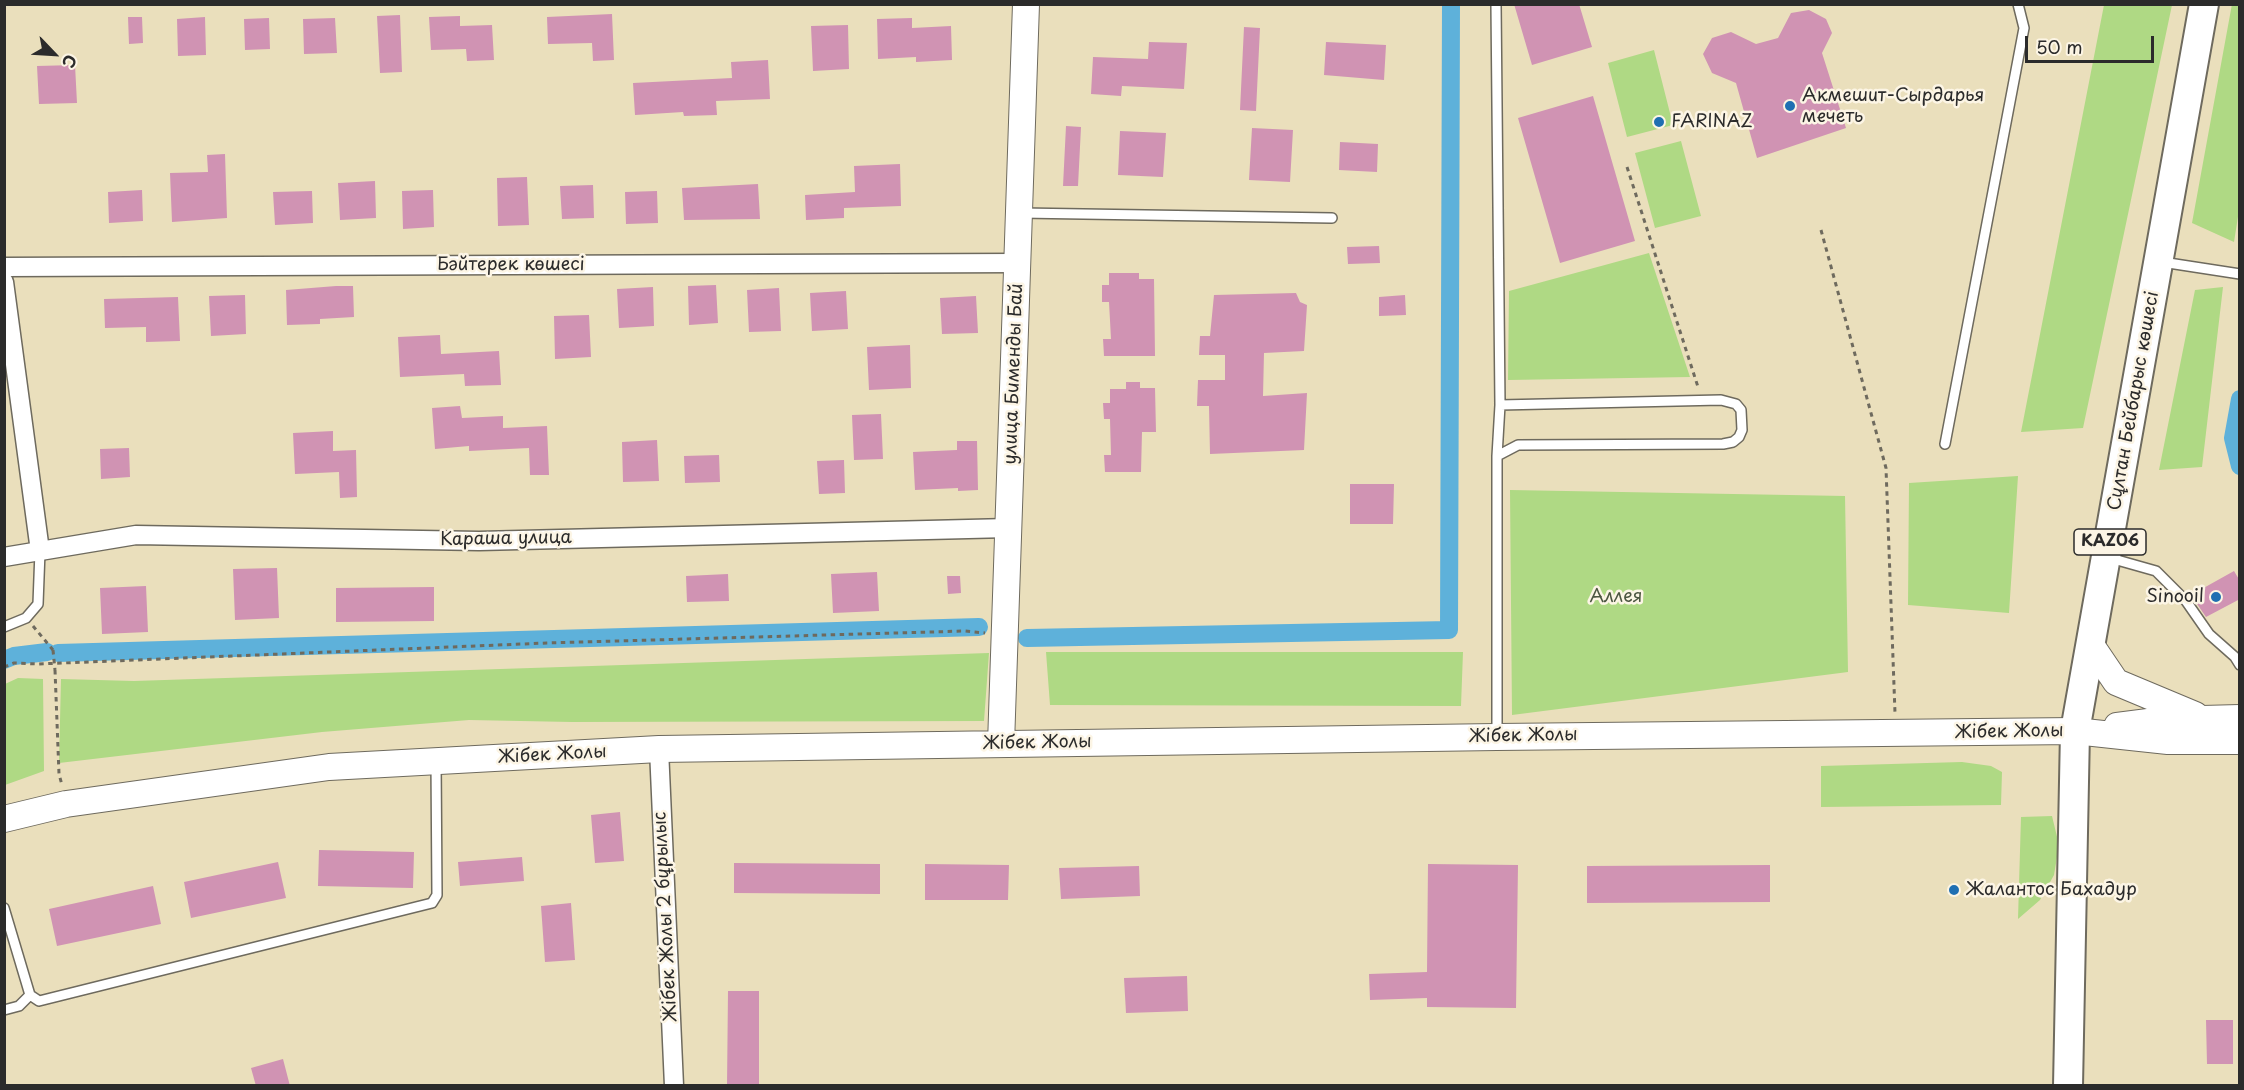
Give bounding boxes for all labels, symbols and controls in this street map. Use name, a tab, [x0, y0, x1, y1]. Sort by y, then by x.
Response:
north arrow	[24, 24, 84, 84]
scale bar	[2028, 24, 2157, 62]
text: 50 m	[2036, 33, 2083, 60]
text: С	[57, 51, 84, 72]
place label: Акмешит-Сырдарья мечеть	[1802, 85, 1984, 128]
marker: Акмешит-Сырдарья мечеть	[1783, 99, 1797, 113]
place label: FARINAZ	[1671, 111, 1753, 133]
marker: FARINAZ	[1652, 115, 1666, 129]
street label: Бәйтерек көшесі	[437, 254, 585, 276]
street label: улица Бименды Бай	[1000, 283, 1028, 465]
street label: Сұлтан Бейбарыс көшесі	[2104, 290, 2164, 512]
street label: Караша улица	[440, 527, 572, 551]
road number: KAZ06	[2074, 529, 2146, 555]
park label: Аллея	[1590, 586, 1642, 608]
place label: Sinooil	[2146, 586, 2204, 608]
marker: Sinooil	[2209, 590, 2223, 604]
street label: Жібек Жолы	[1954, 720, 2064, 744]
street label: Жібек Жолы	[1468, 724, 1578, 748]
street label: Жібек Жолы	[982, 731, 1092, 755]
street label: Жібек Жолы	[497, 741, 607, 769]
street label: Жібек Жолы 2 бұрылыс	[650, 811, 682, 1023]
place label: Жалантос Бахадур	[1966, 879, 2137, 901]
marker: Жалантос Бахадур	[1947, 883, 1961, 897]

